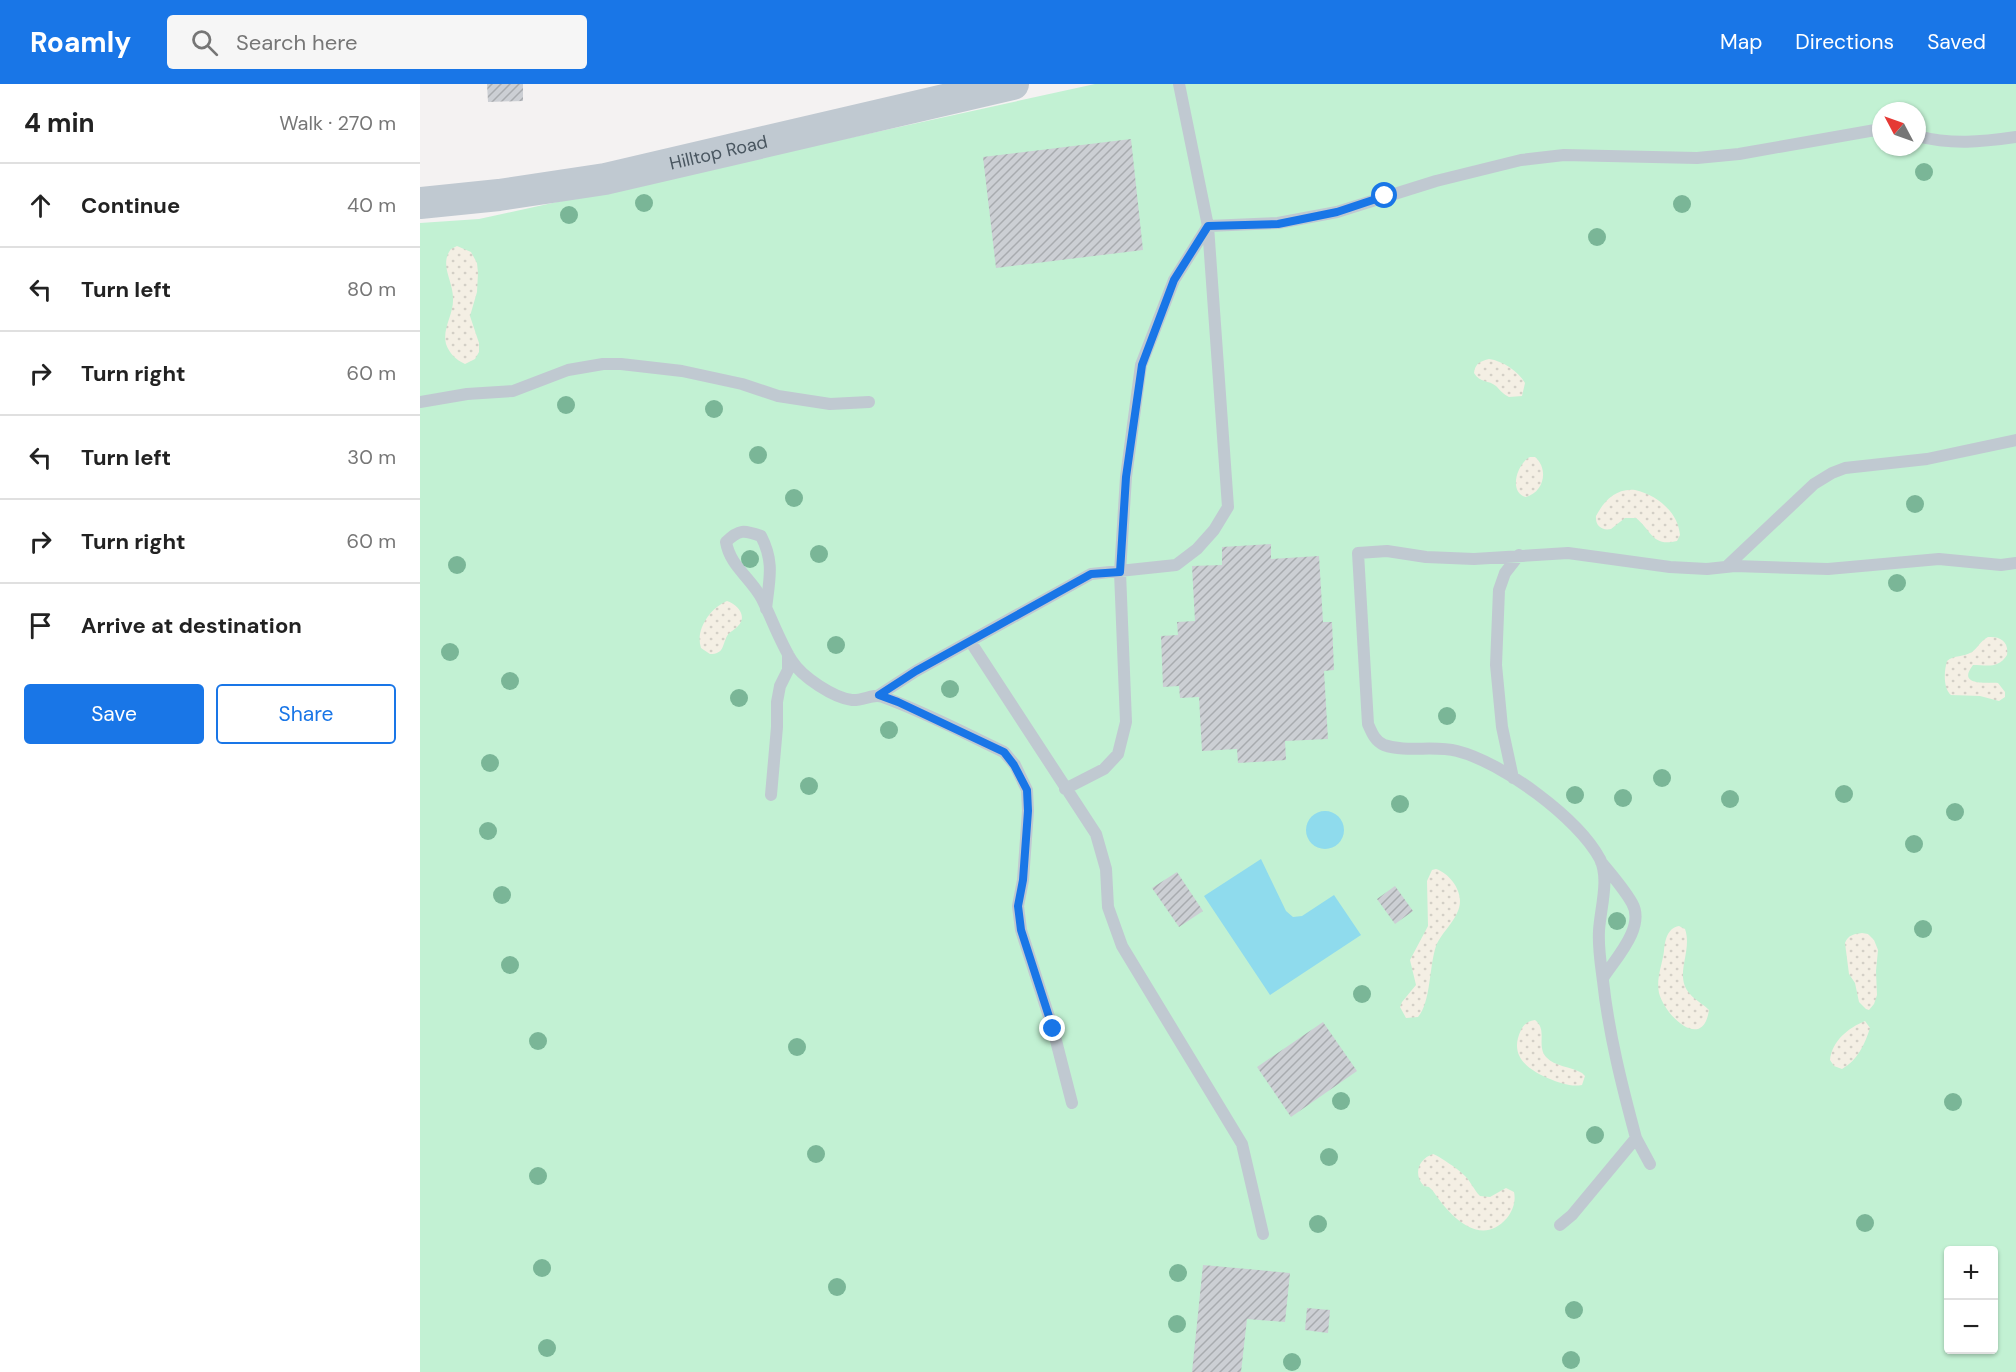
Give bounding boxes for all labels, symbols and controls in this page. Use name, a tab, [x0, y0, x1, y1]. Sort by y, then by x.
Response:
search box	[167, 15, 587, 69]
text: Roamly	[30, 24, 131, 61]
icon: search	[188, 26, 221, 59]
text: Search here	[236, 28, 357, 57]
text: Map	[1720, 28, 1762, 56]
text: Directions	[1795, 28, 1894, 56]
text: Saved	[1927, 28, 1986, 56]
north arrow	[1872, 102, 1926, 156]
text: 4 min	[24, 106, 95, 140]
text: Walk · 270 m	[279, 110, 396, 136]
street label: Hilltop Road	[667, 130, 770, 176]
route start	[1371, 182, 1397, 208]
icon: ahead	[24, 189, 57, 222]
text: Continue	[81, 191, 180, 220]
text: 40 m	[347, 192, 396, 218]
icon: left	[24, 273, 57, 306]
text: Turn left	[81, 275, 171, 304]
text: 80 m	[347, 276, 396, 302]
icon: right	[24, 357, 57, 390]
text: Turn right	[81, 359, 186, 388]
text: 60 m	[347, 360, 396, 386]
icon: left	[24, 441, 57, 474]
text: Turn left	[81, 443, 171, 472]
text: 30 m	[347, 444, 396, 470]
icon: right	[24, 525, 57, 558]
text: Turn right	[81, 527, 186, 556]
text: 60 m	[347, 528, 396, 554]
icon: arrive	[24, 609, 57, 642]
text: Arrive at destination	[81, 611, 302, 640]
button: Save	[24, 684, 204, 744]
button: Share	[216, 684, 396, 744]
route end	[1039, 1015, 1065, 1041]
map controls	[1944, 1246, 1998, 1354]
button: +	[1944, 1246, 1998, 1300]
button: −	[1944, 1300, 1998, 1354]

